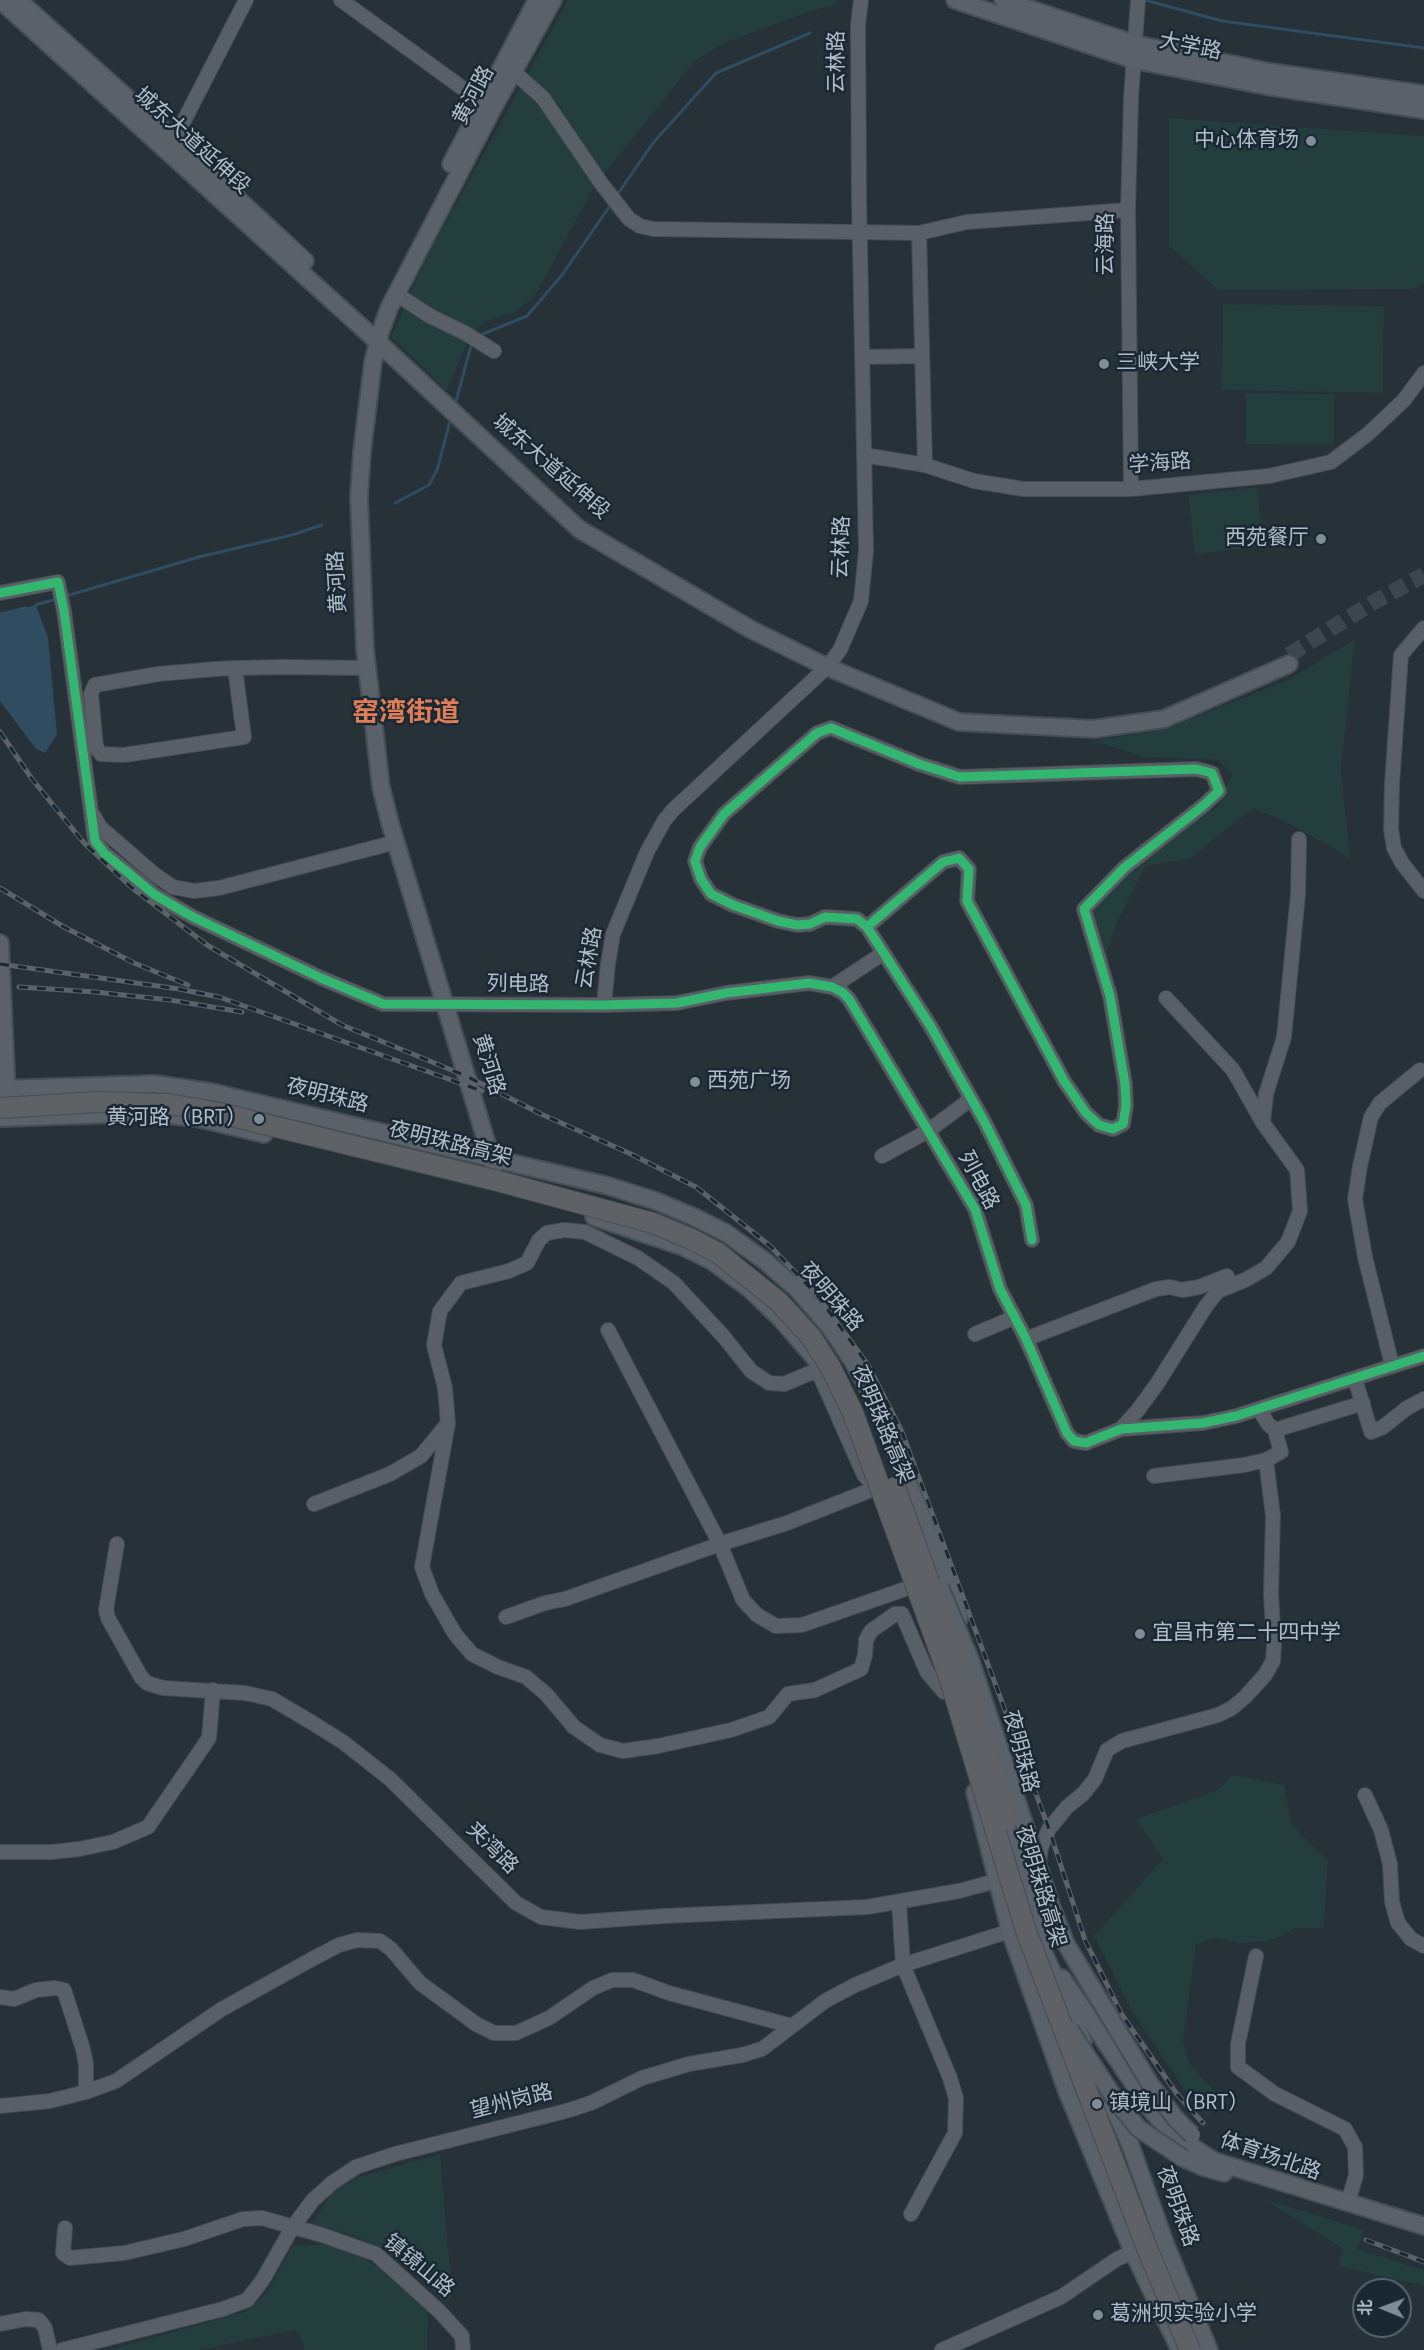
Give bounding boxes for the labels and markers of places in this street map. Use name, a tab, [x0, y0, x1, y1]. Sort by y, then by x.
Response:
place label: 中心体育场	[1194, 128, 1299, 154]
marker: 中心体育场	[1304, 134, 1318, 148]
place label: 三峡大学	[1116, 351, 1200, 377]
marker: 三峡大学	[1097, 357, 1111, 371]
place label: 西苑餐厅	[1225, 526, 1309, 552]
marker: 西苑餐厅	[1314, 532, 1328, 546]
place label: 西苑广场	[707, 1069, 791, 1095]
marker: 西苑广场	[688, 1075, 702, 1089]
place label: 黄河路（BRT）	[107, 1106, 247, 1132]
marker: 黄河路（BRT）	[252, 1112, 266, 1126]
place label: 宜昌市第二十四中学	[1152, 1621, 1341, 1647]
marker: 宜昌市第二十四中学	[1133, 1627, 1147, 1641]
place label: 镇境山（BRT）	[1109, 2091, 1249, 2117]
marker: 镇境山（BRT）	[1090, 2097, 1104, 2111]
place label: 葛洲坝实验小学	[1110, 2302, 1257, 2328]
marker: 葛洲坝实验小学	[1091, 2308, 1105, 2322]

